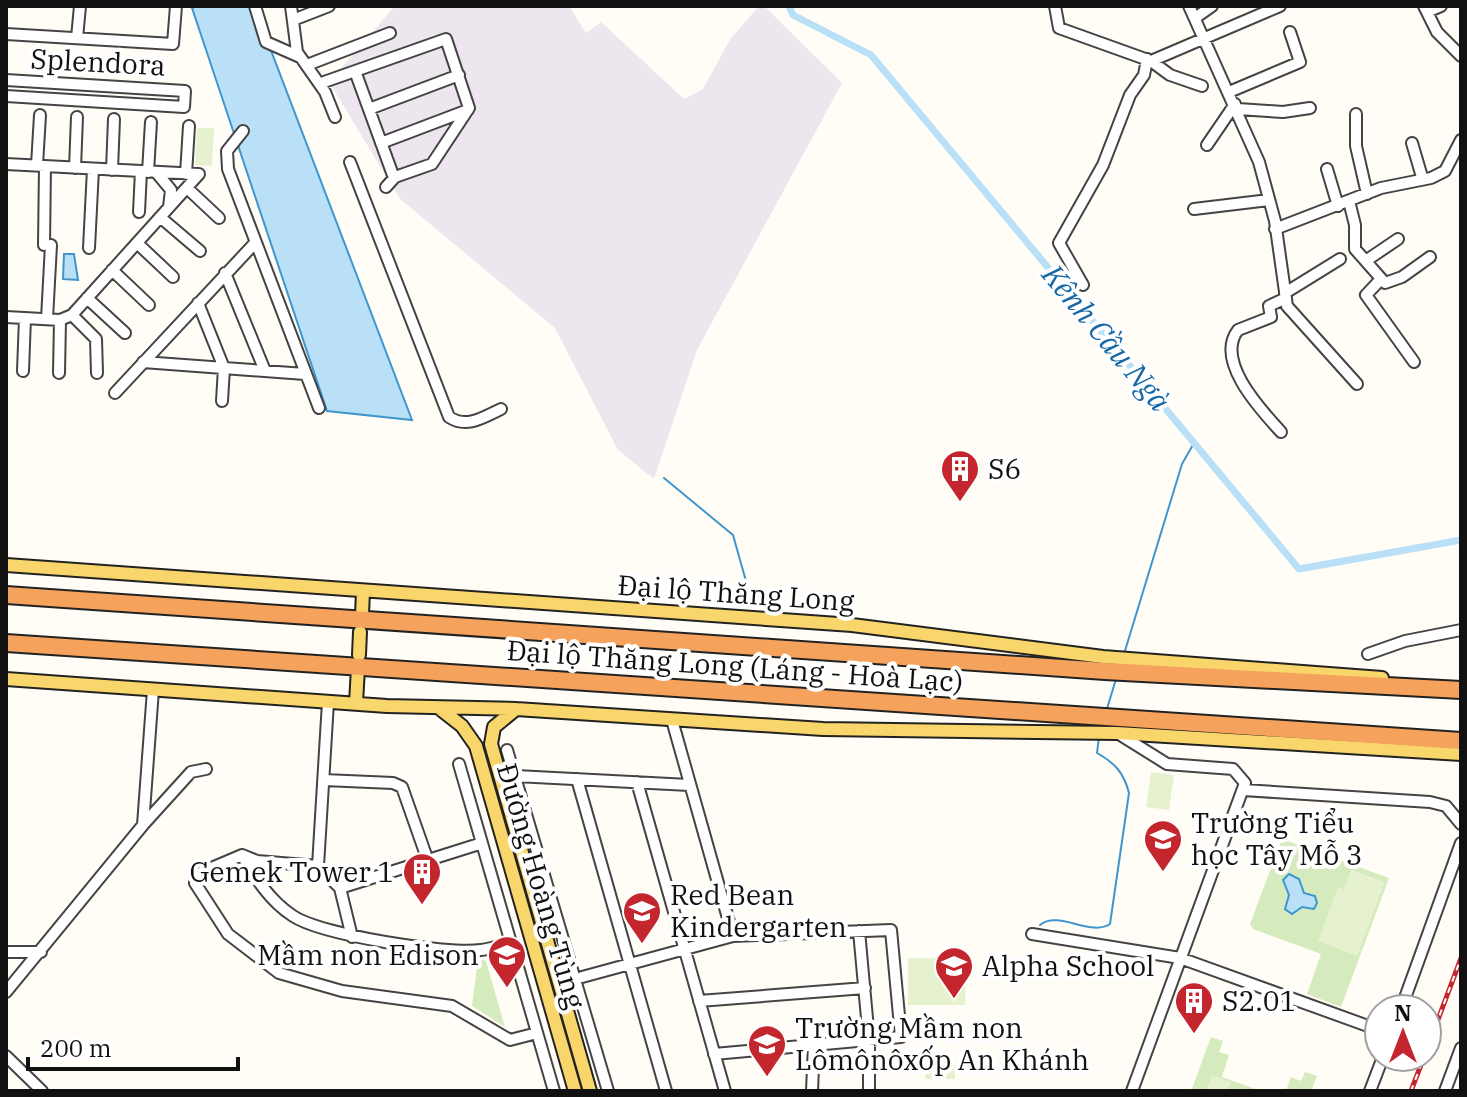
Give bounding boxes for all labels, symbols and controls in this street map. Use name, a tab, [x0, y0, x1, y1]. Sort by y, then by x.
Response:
street label: Splendora	[30, 39, 167, 84]
water label: Kênh Cầu Ngà	[1034, 255, 1180, 419]
building icon: S6	[939, 448, 981, 503]
place label: S6	[988, 450, 1021, 487]
street label: Đại lộ Thăng Long	[616, 566, 856, 619]
street label: Đại lộ Thăng Long (Láng - Hoà Lạc)	[506, 631, 965, 700]
street label: Đường Hoàng Tùng	[489, 759, 594, 1013]
place label: Trường Tiểu học Tây Mỗ 3	[1191, 804, 1363, 873]
school or university icon: Trường Tiểu học Tây Mỗ 3	[1142, 818, 1184, 873]
building icon: Gemek Tower 1	[401, 851, 443, 906]
place label: Gemek Tower 1	[189, 853, 394, 890]
place label: Red Bean Kindergarten	[670, 876, 847, 945]
school or university icon: Red Bean Kindergarten	[621, 890, 663, 945]
school or university icon: Mầm non Edison	[486, 934, 528, 989]
place label: Mầm non Edison	[257, 936, 479, 973]
school or university icon: Alpha School	[933, 945, 975, 1000]
place label: Alpha School	[982, 947, 1154, 984]
building icon: S2.01	[1173, 980, 1215, 1035]
place label: S2.01	[1222, 982, 1296, 1019]
north arrow	[1363, 993, 1443, 1073]
text: N	[1394, 998, 1412, 1027]
place label: Trường Mầm non Lômônôxốp An Khánh	[795, 1009, 1089, 1078]
scale bar	[28, 1021, 238, 1071]
school or university icon: Trường Mầm non Lômônôxốp An Khánh	[746, 1023, 788, 1078]
text: 200 m	[40, 1032, 112, 1064]

